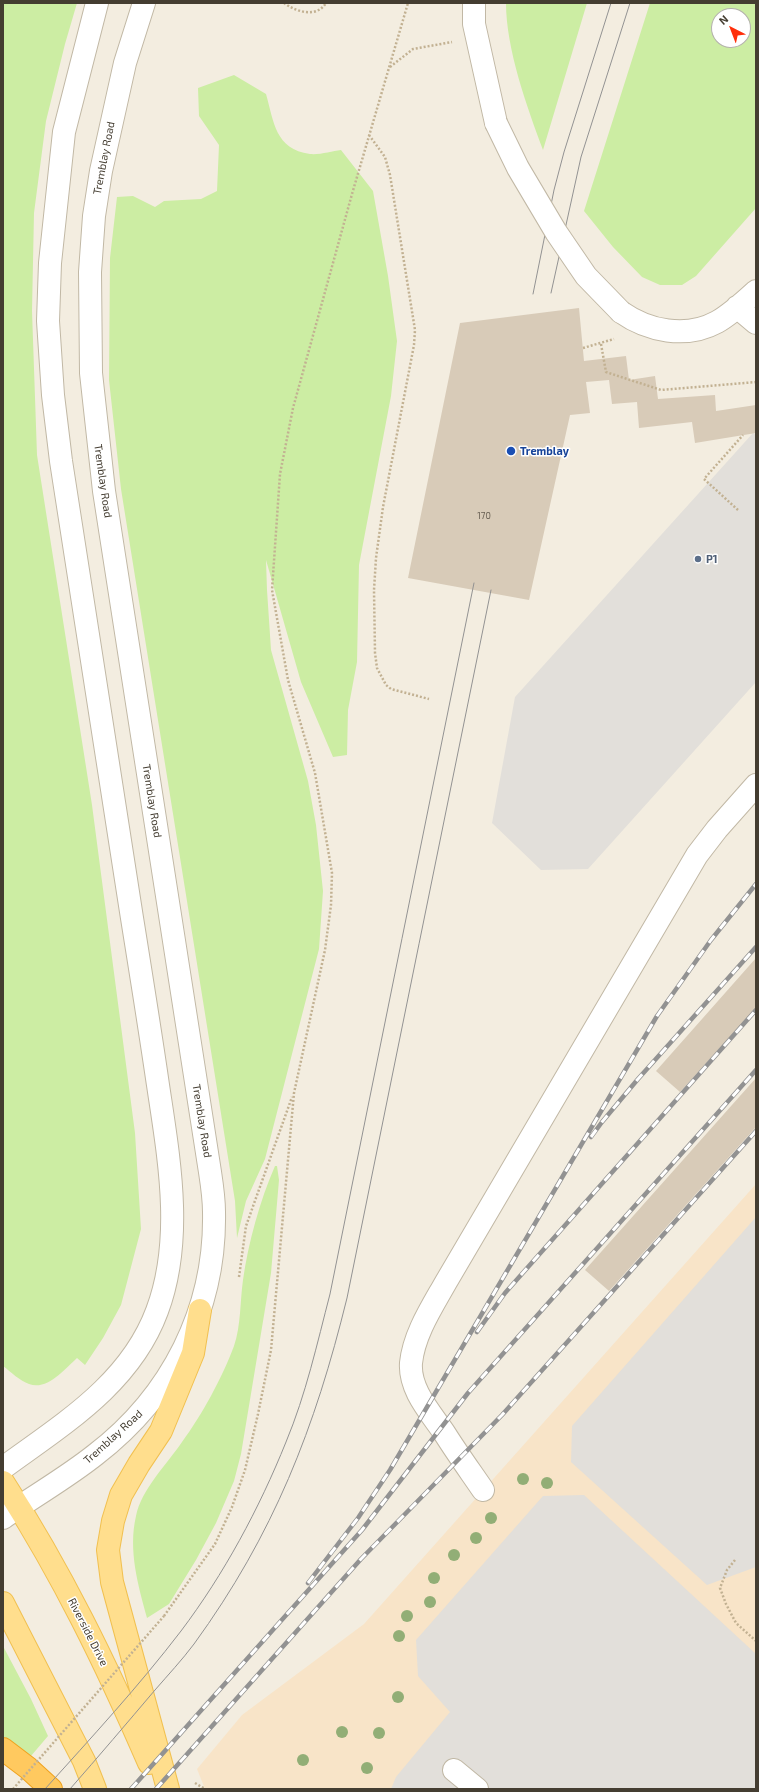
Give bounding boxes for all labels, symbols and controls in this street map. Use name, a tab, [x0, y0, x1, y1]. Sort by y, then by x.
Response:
north arrow	[711, 8, 751, 48]
text: N	[716, 12, 731, 27]
street label: Tremblay Road	[90, 120, 118, 196]
street label: Tremblay Road	[91, 443, 115, 519]
place label: Tremblay	[520, 444, 569, 458]
marker: Tremblay	[505, 445, 517, 457]
house number: 170	[477, 511, 491, 521]
place label: P1	[706, 552, 718, 566]
marker: P1	[693, 554, 703, 564]
street label: Tremblay Road	[140, 763, 164, 839]
street label: Tremblay Road	[190, 1083, 214, 1159]
street label: Tremblay Road	[81, 1407, 145, 1467]
street label: Riverside Drive	[65, 1596, 111, 1668]

